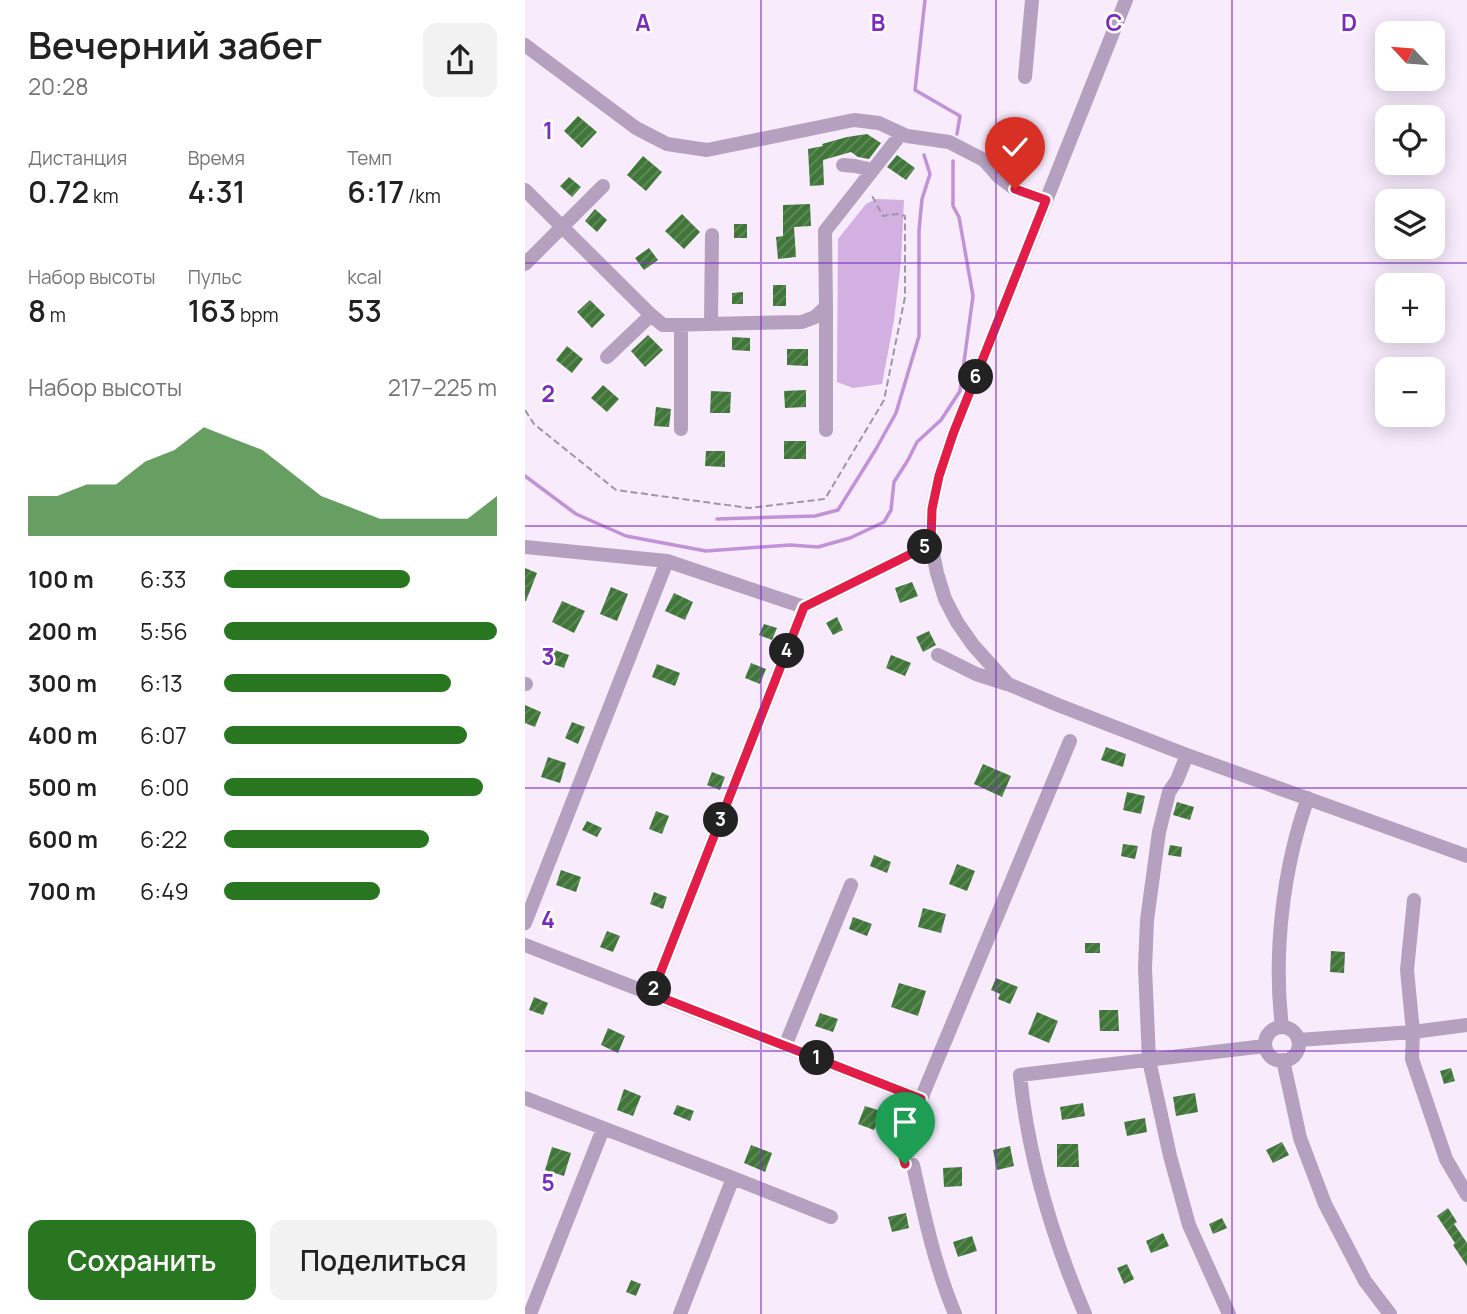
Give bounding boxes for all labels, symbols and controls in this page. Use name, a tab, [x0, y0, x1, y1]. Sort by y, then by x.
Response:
text: A	[635, 6, 651, 38]
text: B	[871, 6, 885, 38]
text: C	[1106, 6, 1123, 38]
text: D	[1341, 6, 1357, 38]
text: Вечерний забег	[28, 18, 322, 70]
north arrow	[1375, 21, 1445, 91]
map controls	[1375, 21, 1445, 427]
button: share	[423, 23, 497, 97]
text: 20:28	[28, 70, 88, 102]
button: locate	[1375, 105, 1445, 175]
text: 1	[543, 114, 553, 146]
pin	[985, 117, 1045, 189]
icon: check	[996, 128, 1034, 166]
text: Дистанция	[28, 145, 127, 171]
text: Время	[188, 145, 245, 171]
text: Темп	[347, 145, 392, 171]
text: 0.72	[28, 171, 89, 212]
text: 4:31	[188, 171, 245, 212]
text: 6:17	[347, 171, 404, 212]
text: km	[89, 183, 119, 209]
text: /km	[404, 183, 441, 209]
button: layers	[1375, 189, 1445, 259]
text: Набор высоты	[28, 264, 155, 290]
text: Пульс	[188, 264, 242, 290]
text: kcal	[347, 264, 382, 290]
button: +	[1375, 273, 1445, 343]
text: 8	[28, 290, 46, 331]
text: 163	[188, 290, 236, 331]
text: 53	[347, 290, 382, 331]
text: m	[46, 302, 66, 328]
text: bpm	[236, 302, 279, 328]
button: −	[1375, 357, 1445, 427]
pin: 6	[959, 360, 993, 394]
text: 6	[970, 363, 981, 389]
text: Набор высоты	[28, 371, 182, 403]
text: 217–225 m	[388, 371, 497, 403]
text: 2	[541, 377, 555, 409]
pin: 5	[907, 530, 943, 564]
text: 5	[919, 533, 930, 559]
text: 100 m	[28, 563, 94, 595]
text: 6:33	[140, 563, 187, 595]
text: 200 m	[28, 615, 97, 647]
text: 5:56	[140, 615, 188, 647]
pin: 4	[769, 634, 805, 668]
text: 4	[781, 637, 792, 663]
text: 3	[541, 640, 555, 672]
text: 300 m	[28, 667, 97, 699]
text: 6:13	[140, 667, 183, 699]
text: 400 m	[28, 719, 98, 751]
text: 6:07	[140, 719, 187, 751]
text: 500 m	[28, 771, 97, 803]
text: 6:00	[140, 771, 189, 803]
pin: 3	[703, 802, 739, 838]
text: 3	[715, 806, 726, 832]
text: 600 m	[28, 823, 98, 855]
text: 6:22	[140, 823, 187, 855]
text: 700 m	[28, 875, 96, 907]
text: 6:49	[140, 875, 189, 907]
text: 4	[541, 903, 555, 935]
pin: 2	[636, 972, 671, 1006]
text: 2	[648, 975, 659, 1001]
pin: 1	[799, 1040, 835, 1076]
text: 1	[812, 1044, 821, 1070]
pin	[875, 1092, 935, 1164]
icon: arrive	[886, 1103, 924, 1141]
text: 5	[541, 1166, 555, 1198]
button: Сохранить	[28, 1220, 256, 1300]
button: Поделиться	[270, 1220, 497, 1300]

